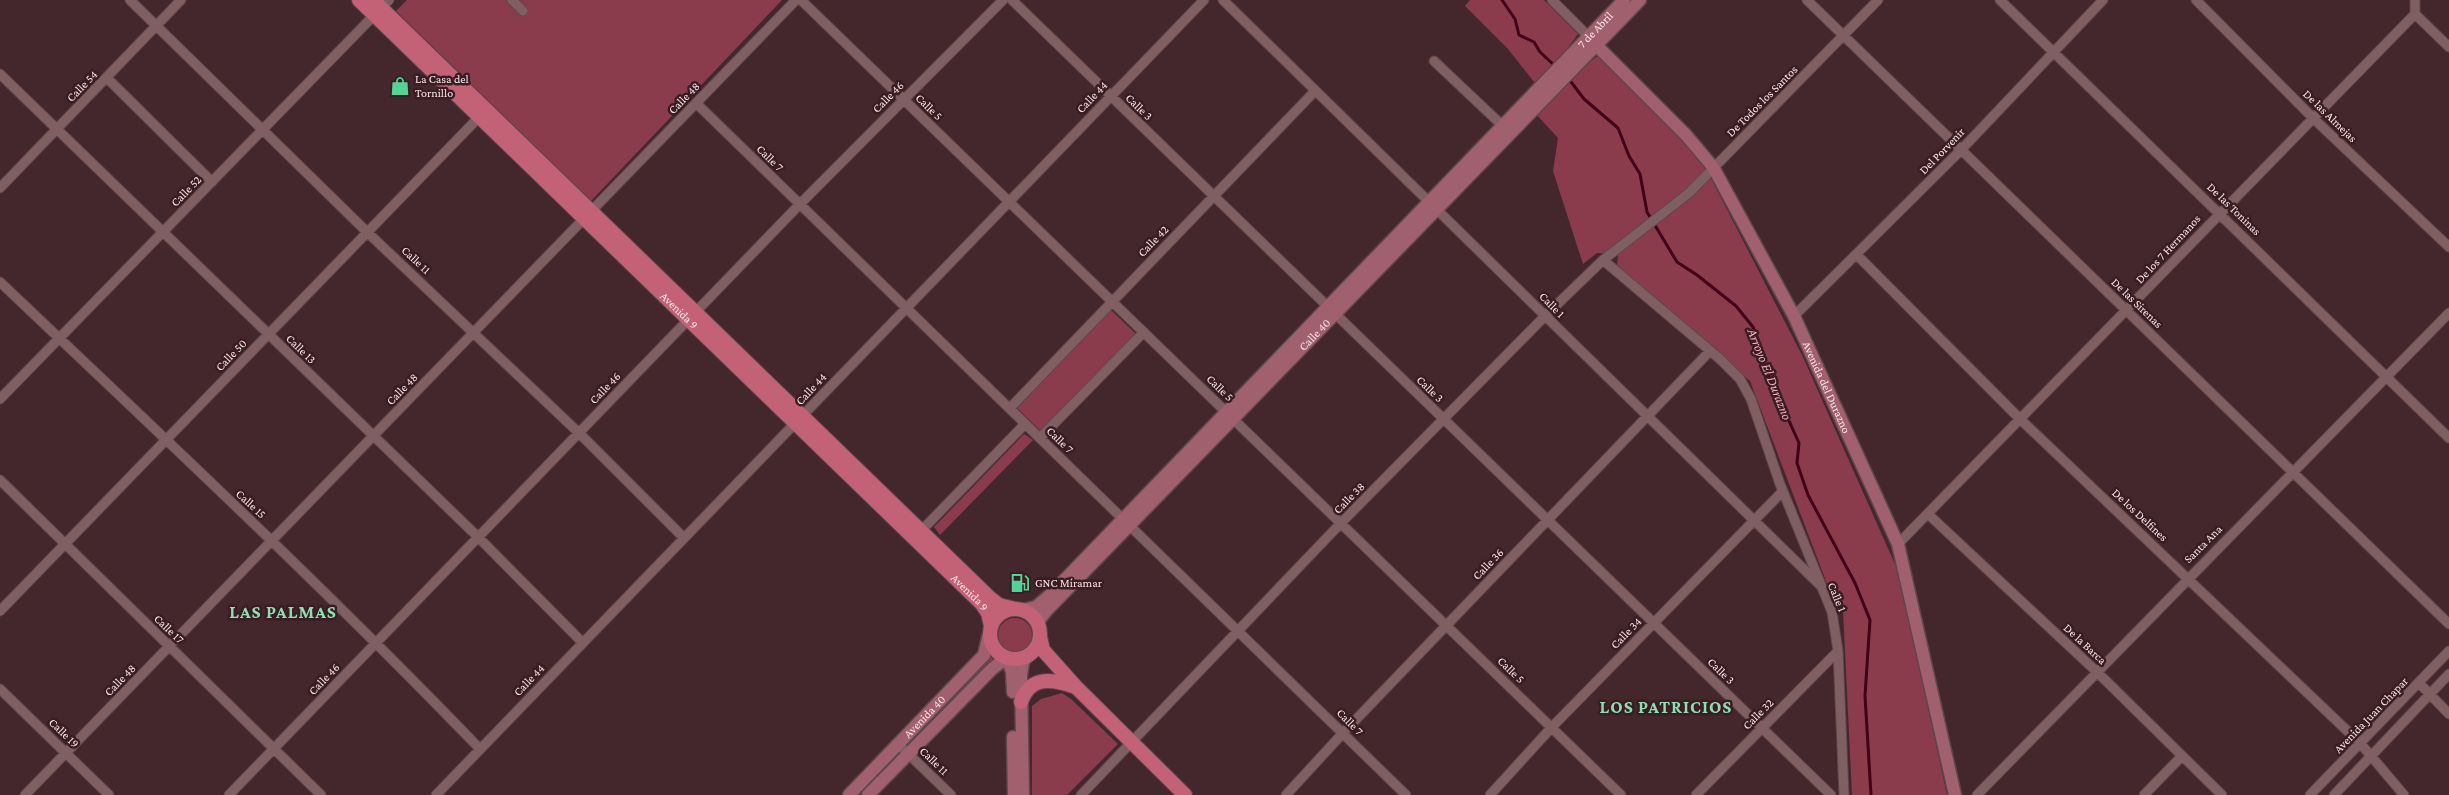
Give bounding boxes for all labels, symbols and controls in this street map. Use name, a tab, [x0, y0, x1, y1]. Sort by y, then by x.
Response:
street label: 7 de Abril	[1574, 9, 1616, 51]
street label: De Todos los Santos	[1723, 62, 1801, 140]
street label: Calle 54	[64, 67, 100, 105]
place label: La Casa del Tornillo	[415, 72, 469, 100]
shop icon: La Casa del Tornillo	[389, 75, 411, 97]
street label: Calle 46	[869, 78, 907, 116]
street label: Calle 44	[1074, 78, 1110, 116]
street label: Calle 48	[665, 79, 703, 117]
street label: De las Almejas	[2300, 87, 2360, 145]
street label: Calle 5	[913, 91, 945, 123]
street label: Calle 3	[1123, 91, 1156, 123]
street label: Del Porvenir	[1916, 124, 1968, 177]
street label: Calle 7	[754, 142, 787, 174]
street label: Calle 52	[168, 172, 204, 209]
street label: De las Toninas	[2204, 180, 2264, 238]
street label: De los 7 Hermanos	[2132, 211, 2204, 286]
street label: Calle 42	[1135, 222, 1171, 260]
street label: Calle 11	[399, 243, 433, 277]
street label: De las Sirenas	[2108, 275, 2166, 331]
street label: Avenida 9	[657, 289, 701, 332]
street label: Calle 1	[1536, 289, 1568, 321]
street label: Calle 40	[1296, 315, 1334, 354]
water label: Arroyo El Durazno	[1744, 325, 1796, 422]
street label: Calle 13	[283, 331, 319, 367]
street label: Calle 50	[212, 336, 250, 374]
street label: Avenida del Durazno	[1799, 339, 1853, 435]
street label: Calle 46	[587, 369, 623, 407]
street label: Calle 48	[383, 370, 421, 408]
street label: Calle 44	[793, 370, 829, 408]
street label: Calle 5	[1204, 372, 1236, 404]
street label: Calle 3	[1414, 373, 1447, 405]
street label: Calle 7	[1044, 424, 1077, 456]
street label: Calle 38	[1330, 479, 1368, 517]
street label: De los Delfines	[2109, 486, 2171, 544]
street label: Calle 15	[233, 487, 269, 521]
street label: Santa Ana	[2181, 522, 2225, 566]
street label: Calle 36	[1470, 545, 1506, 583]
street label: Avenida 9	[948, 571, 992, 614]
fuel station icon: GNC Miramar	[1009, 572, 1031, 594]
place label: GNC Miramar	[1035, 576, 1103, 590]
street label: Calle 1	[1825, 580, 1849, 614]
district label: LAS PALMAS	[229, 602, 337, 622]
street label: Calle 17	[151, 611, 187, 647]
street label: Calle 34	[1608, 614, 1644, 652]
street label: De la Barca	[2061, 621, 2110, 668]
street label: Calle 5	[1495, 654, 1527, 686]
street label: Calle 3	[1705, 655, 1738, 687]
street label: Calle 46	[306, 660, 342, 698]
street label: Calle 48	[101, 661, 139, 699]
street label: Calle 44	[511, 661, 547, 699]
street label: Avenida Juan Chapar	[2331, 674, 2411, 756]
street label: Avenida 40	[901, 692, 949, 741]
street label: Calle 32	[1740, 696, 1776, 732]
district label: LOS PATRICIOS	[1600, 697, 1732, 717]
street label: Calle 7	[1334, 706, 1367, 739]
street label: Calle 19	[46, 715, 82, 751]
street label: Calle 11	[917, 744, 951, 778]

